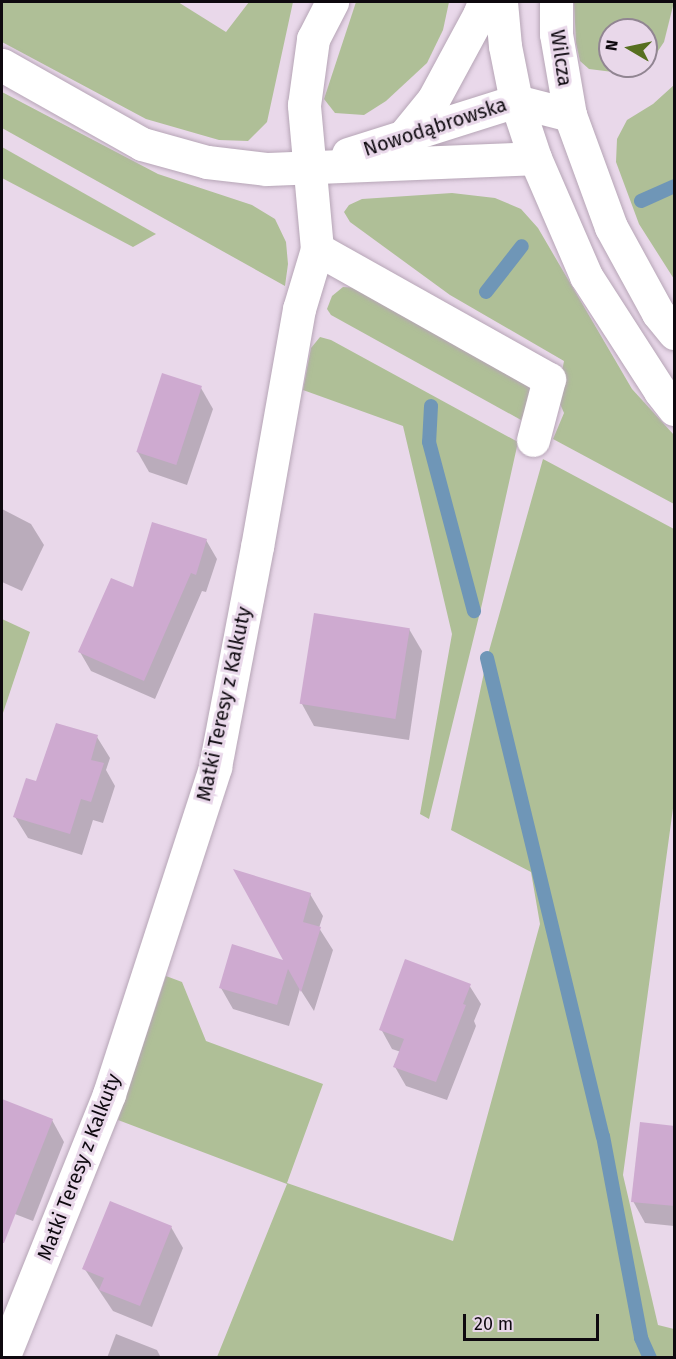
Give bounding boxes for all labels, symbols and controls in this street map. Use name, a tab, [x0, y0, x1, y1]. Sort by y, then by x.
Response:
north arrow	[598, 18, 658, 78]
street label: Wilcza	[545, 28, 577, 88]
text: N	[601, 39, 622, 52]
street label: Nowodąbrowska	[360, 93, 510, 161]
street label: Matki Teresy z Kalkuty	[192, 605, 256, 803]
street label: Matki Teresy z Kalkuty	[32, 1070, 126, 1264]
scale bar	[466, 1302, 602, 1340]
text: 20 m	[474, 1313, 513, 1335]

